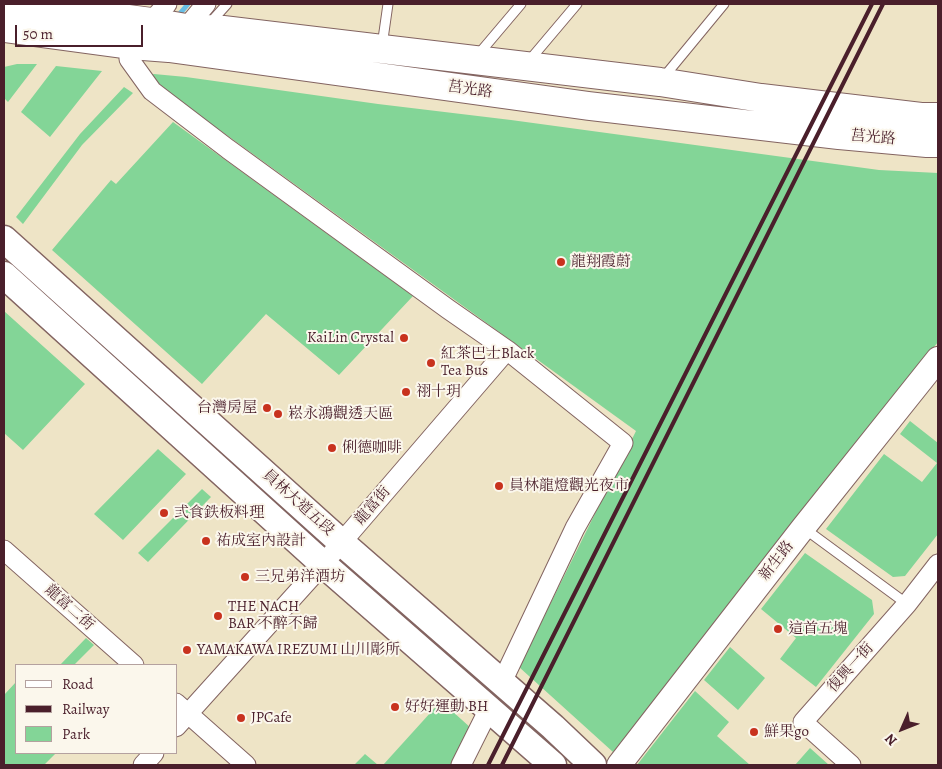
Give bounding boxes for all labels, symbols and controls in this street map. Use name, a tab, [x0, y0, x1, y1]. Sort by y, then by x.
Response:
scale bar	[18, 15, 145, 47]
text: 50 m	[23, 24, 53, 44]
street label: 莒光路	[446, 78, 494, 102]
street label: 莒光路	[850, 127, 896, 149]
place label: 龍翔霞蔚	[571, 253, 631, 271]
marker: 龍翔霞蔚	[555, 256, 567, 268]
place label: KaiLin Crystal	[307, 329, 394, 347]
marker: KaiLin Crystal	[398, 332, 410, 344]
place label: 紅茶巴士Black Tea Bus	[441, 345, 534, 380]
marker: 紅茶巴士Black Tea Bus	[425, 357, 437, 369]
place label: 祤十玥	[416, 383, 461, 401]
marker: 祤十玥	[400, 386, 412, 398]
place label: 台灣房屋	[197, 399, 257, 417]
marker: 台灣房屋	[261, 402, 273, 414]
place label: 崧永鴻觀透天區	[288, 405, 393, 423]
marker: 崧永鴻觀透天區	[272, 408, 284, 420]
place label: 俐德咖啡	[342, 439, 402, 457]
marker: 俐德咖啡	[326, 442, 338, 454]
street label: 員林大道五段	[259, 466, 337, 540]
place label: 員林龍燈觀光夜市	[509, 477, 629, 495]
marker: 員林龍燈觀光夜市	[493, 480, 505, 492]
street label: 龍富街	[351, 483, 395, 529]
place label: 弎食鉄板料理	[174, 504, 264, 522]
marker: 弎食鉄板料理	[158, 507, 170, 519]
place label: 祐成室內設計	[216, 532, 306, 550]
marker: 祐成室內設計	[200, 535, 212, 547]
street label: 新生路	[756, 538, 798, 584]
place label: 三兄弟洋酒坊	[255, 568, 345, 586]
marker: 三兄弟洋酒坊	[239, 571, 251, 583]
street label: 龍富二街	[41, 581, 97, 635]
place label: THE NACH BAR 不醉不歸	[228, 598, 318, 633]
marker: THE NACH BAR 不醉不歸	[212, 610, 224, 622]
place label: 這首五塊	[788, 620, 848, 638]
marker: 這首五塊	[772, 623, 784, 635]
street label: 復興一街	[824, 640, 878, 696]
place label: YAMAKAWA IREZUMI 山川彫所	[197, 641, 400, 659]
marker: YAMAKAWA IREZUMI 山川彫所	[181, 644, 193, 656]
legend	[15, 664, 178, 754]
text: Road	[62, 674, 93, 694]
place label: 好好運動 BH	[405, 698, 488, 716]
text: Railway	[62, 699, 109, 719]
marker: 好好運動 BH	[389, 701, 401, 713]
north arrow	[877, 704, 927, 754]
place label: JPCafe	[251, 709, 292, 727]
marker: JPCafe	[235, 712, 247, 724]
place label: 鮮果go	[764, 723, 809, 741]
text: Park	[62, 724, 90, 744]
marker: 鮮果go	[748, 726, 760, 738]
text: N	[880, 730, 901, 750]

